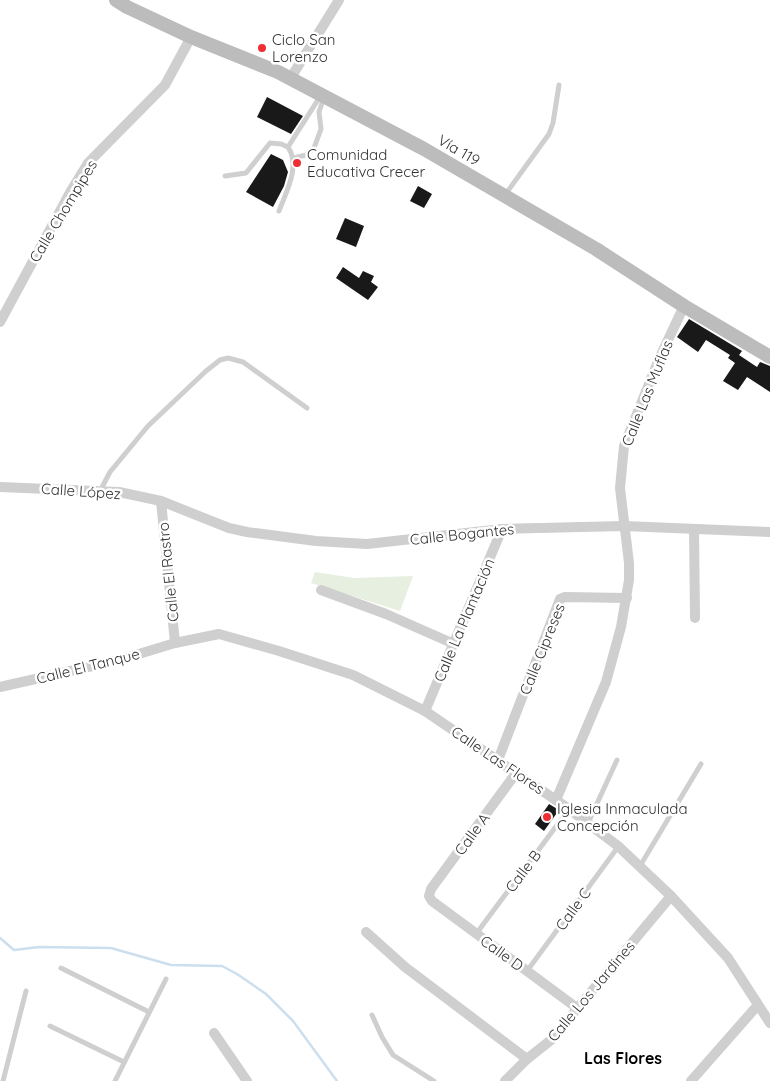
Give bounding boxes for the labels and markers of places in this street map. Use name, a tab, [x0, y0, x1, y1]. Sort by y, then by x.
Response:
place label: Ciclo San Lorenzo	[272, 30, 335, 66]
marker: Ciclo San Lorenzo	[256, 42, 268, 54]
place label: Comunidad Educativa Crecer	[307, 145, 426, 181]
marker: Comunidad Educativa Crecer	[291, 157, 303, 169]
place label: Iglesia Inmaculada Concepción	[557, 799, 688, 835]
marker: Iglesia Inmaculada Concepción	[541, 811, 553, 823]

